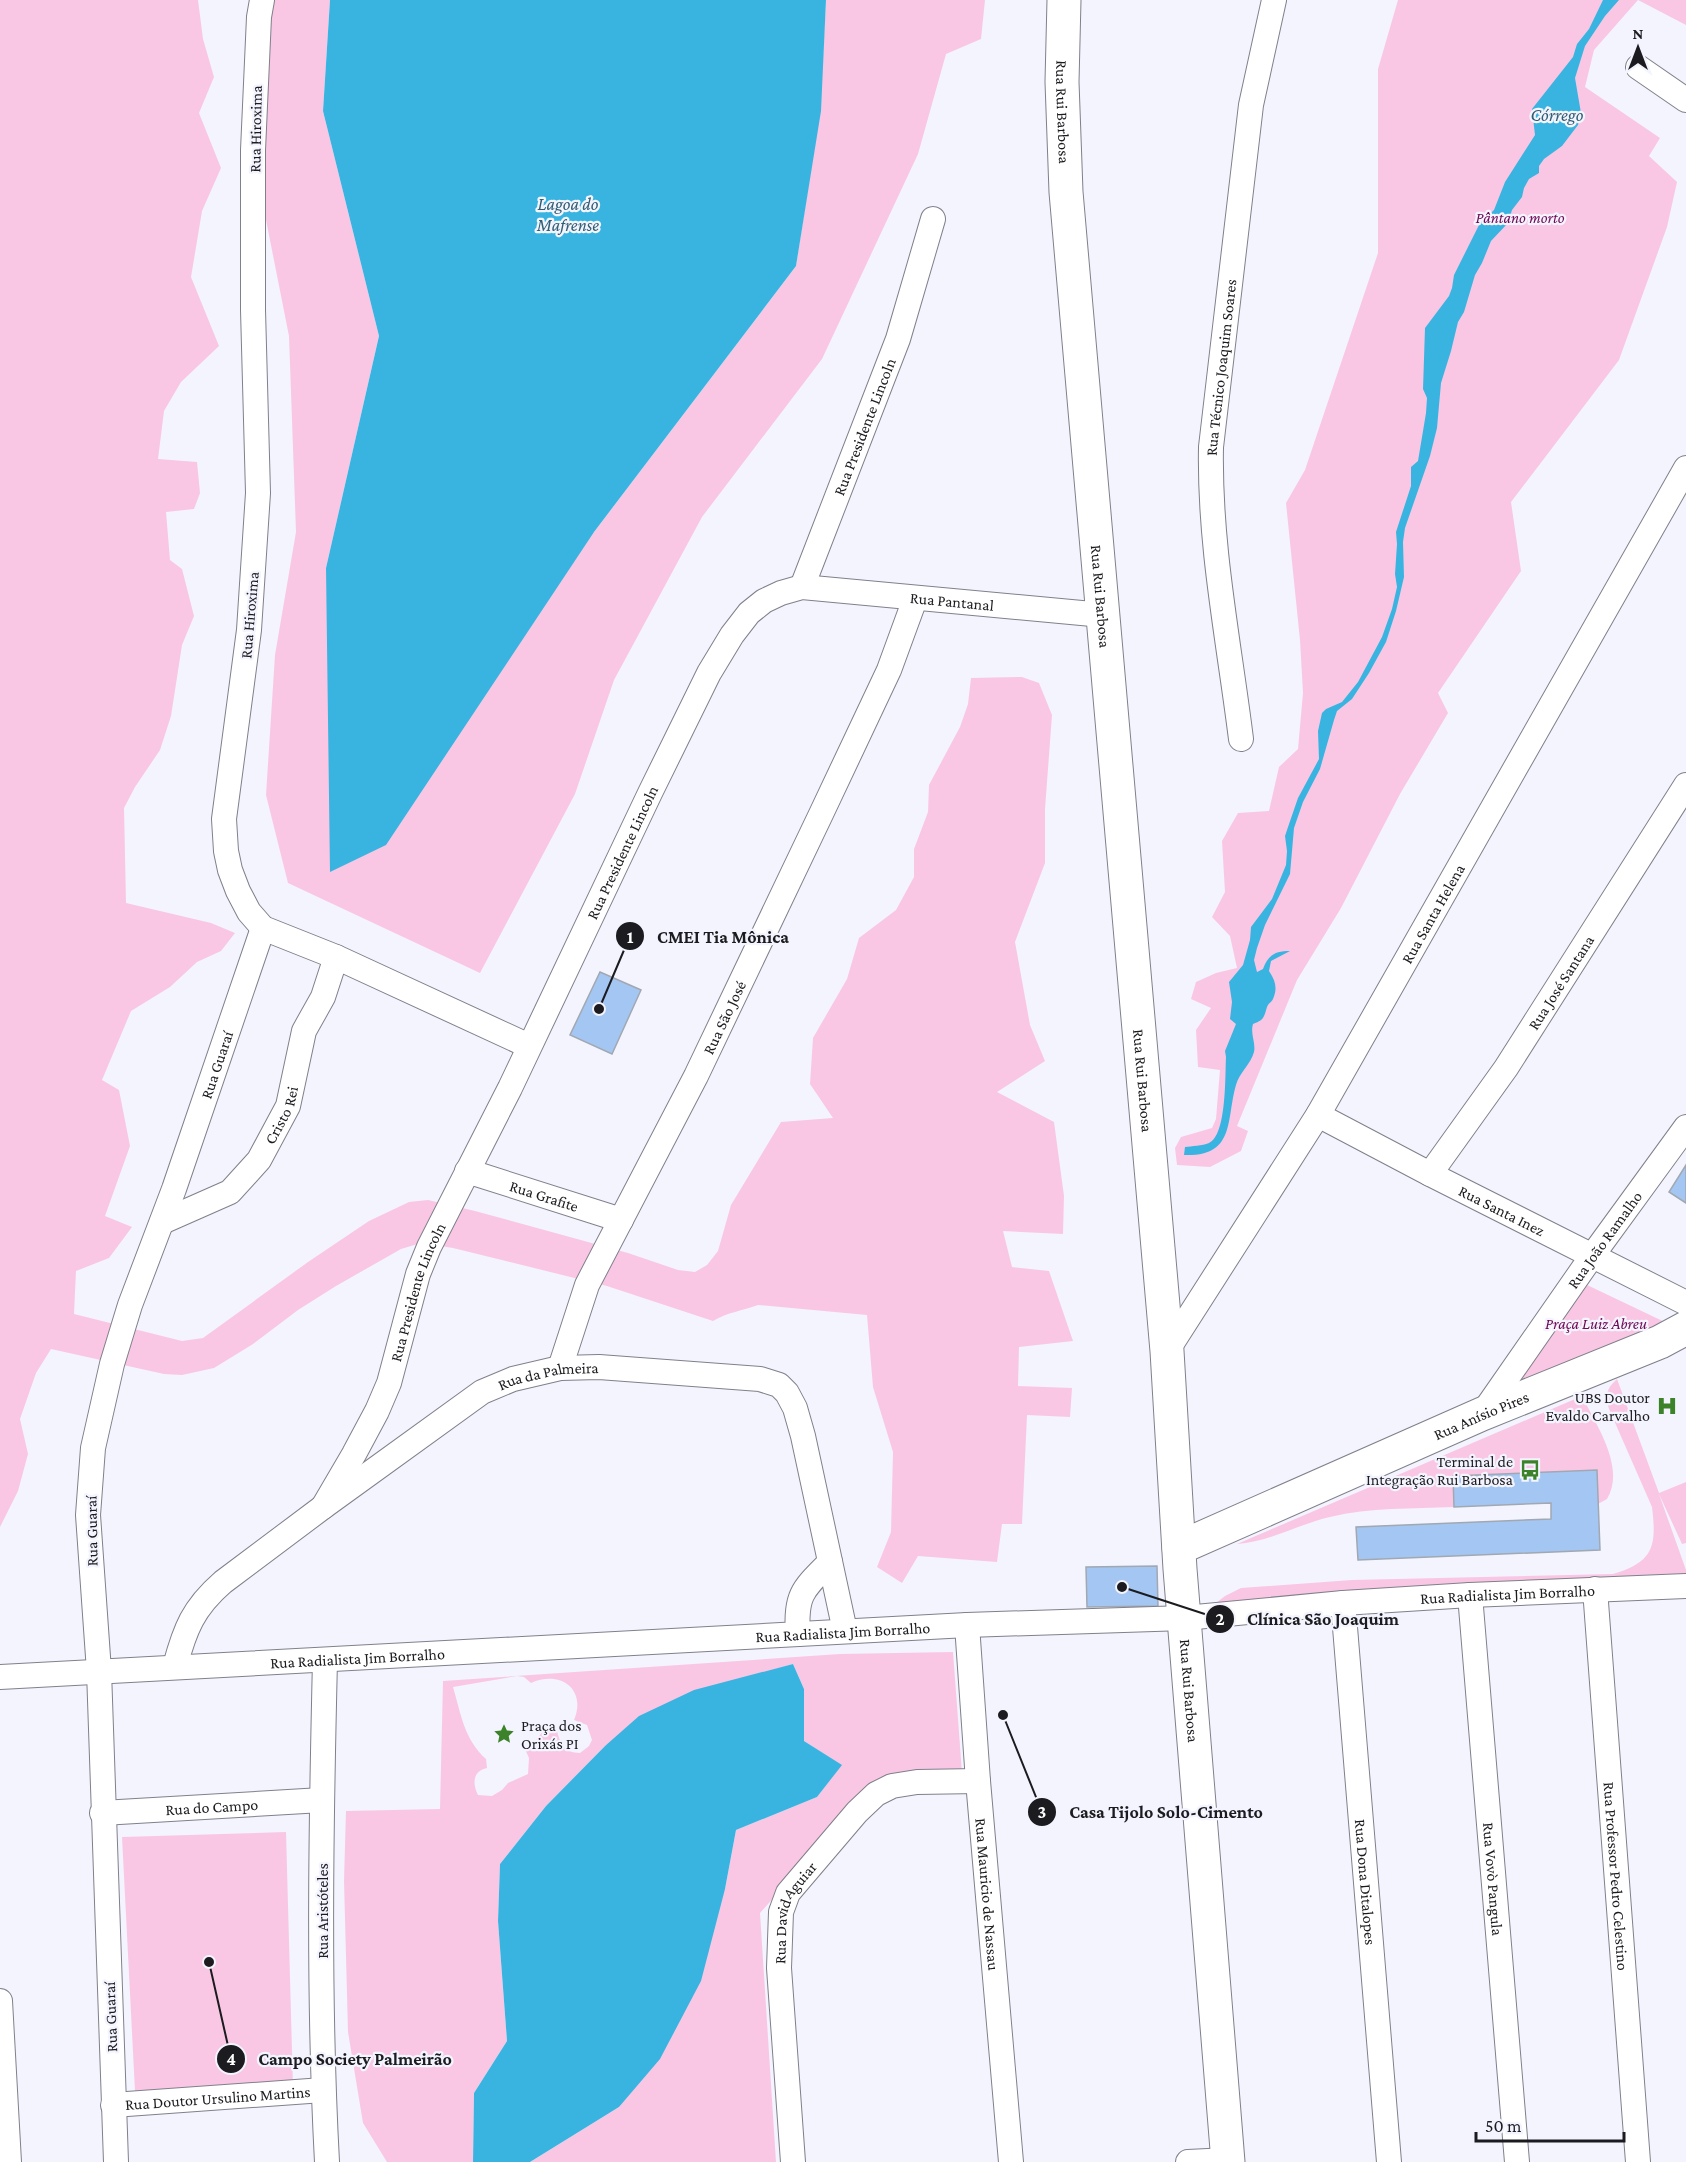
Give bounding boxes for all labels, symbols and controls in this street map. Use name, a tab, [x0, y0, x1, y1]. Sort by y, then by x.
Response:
north arrow	[1608, 18, 1668, 78]
text: N	[1633, 25, 1644, 42]
street label: Rua Rui Barbosa	[1053, 60, 1073, 165]
street label: Rua Hiroxima	[246, 85, 265, 173]
water label: Córrego	[1531, 105, 1584, 125]
water label: Lagoa do Mafrense	[536, 194, 599, 235]
park label: Pântano morto	[1475, 209, 1565, 226]
street label: Rua Técnico Joaquim Soares	[1203, 278, 1240, 456]
street label: Rua Presidente Lincoln	[830, 355, 899, 498]
street label: Rua Rui Barbosa	[1088, 544, 1114, 649]
street label: Rua Hiroxima	[237, 570, 262, 659]
street label: Rua Pantanal	[909, 589, 995, 614]
street label: Rua Presidente Lincoln	[583, 783, 661, 922]
street label: Rua Santa Helena	[1398, 861, 1468, 966]
callout: CMEI Tia Mônica	[615, 918, 801, 954]
text: 1	[627, 927, 634, 947]
text: CMEI Tia Mônica	[657, 927, 789, 947]
street label: Rua José Santana	[1525, 932, 1598, 1033]
street label: Rua São José	[700, 978, 749, 1057]
street label: Rua Guaraí	[197, 1028, 237, 1101]
street label: Rua Rui Barbosa	[1130, 1028, 1156, 1133]
street label: Cristo Rei	[261, 1085, 301, 1147]
street label: Rua Grafite	[508, 1177, 581, 1215]
street label: Rua Santa Inez	[1456, 1182, 1548, 1239]
street label: Rua João Ramalho	[1564, 1188, 1645, 1292]
street label: Rua Presidente Lincoln	[387, 1220, 449, 1364]
park label: Praça Luiz Abreu	[1545, 1315, 1647, 1333]
street label: Rua da Palmeira	[495, 1359, 599, 1393]
street label: Rua Anísio Pires	[1431, 1388, 1531, 1443]
place label: UBS Doutor Evaldo Carvalho	[1546, 1389, 1650, 1424]
hospital icon: UBS Doutor Evaldo Carvalho	[1655, 1394, 1679, 1418]
place label: Terminal de Integração Rui Barbosa	[1366, 1453, 1514, 1489]
bus stop icon: Terminal de Integração Rui Barbosa	[1518, 1458, 1542, 1482]
street label: Rua Guaraí	[82, 1495, 101, 1566]
street label: Rua Radialista Jim Borralho	[1420, 1582, 1595, 1607]
callout: Clínica São Joaquim	[1205, 1601, 1411, 1637]
text: 2	[1215, 1609, 1225, 1629]
text: Clínica São Joaquim	[1247, 1609, 1400, 1629]
street label: Rua Radialista Jim Borralho	[755, 1619, 931, 1645]
street label: Rua Rui Barbosa	[1177, 1638, 1202, 1744]
street label: Rua Radialista Jim Borralho	[270, 1645, 445, 1671]
place label: Praça dos Orixás PI	[521, 1717, 582, 1752]
place icon: Praça dos Orixás PI	[492, 1722, 516, 1746]
street label: Rua Professor Pedro Celestino	[1601, 1781, 1632, 1971]
callout: Casa Tijolo Solo-Cimento	[1027, 1794, 1275, 1830]
street label: Rua do Campo	[165, 1796, 259, 1818]
text: 3	[1038, 1802, 1046, 1822]
text: Casa Tijolo Solo-Cimento	[1069, 1802, 1263, 1823]
street label: Rua Mauricio de Nassau	[972, 1817, 1002, 1972]
street label: Rua Dona Ditalopes	[1352, 1818, 1379, 1946]
street label: Rua Vovò Pangula	[1480, 1822, 1506, 1937]
street label: Rua David Aguiar	[771, 1858, 820, 1964]
street label: Rua Aristóteles	[314, 1863, 331, 1959]
street label: Rua Guaraí	[101, 1981, 120, 2053]
callout: Campo Society Palmeirão	[216, 2041, 464, 2077]
text: 4	[226, 2049, 236, 2069]
text: Campo Society Palmeirão	[258, 2049, 452, 2069]
street label: Rua Doutor Ursulino Martins	[124, 2083, 311, 2113]
scale bar	[1476, 2105, 1624, 2143]
text: 50 m	[1485, 2116, 1522, 2136]

